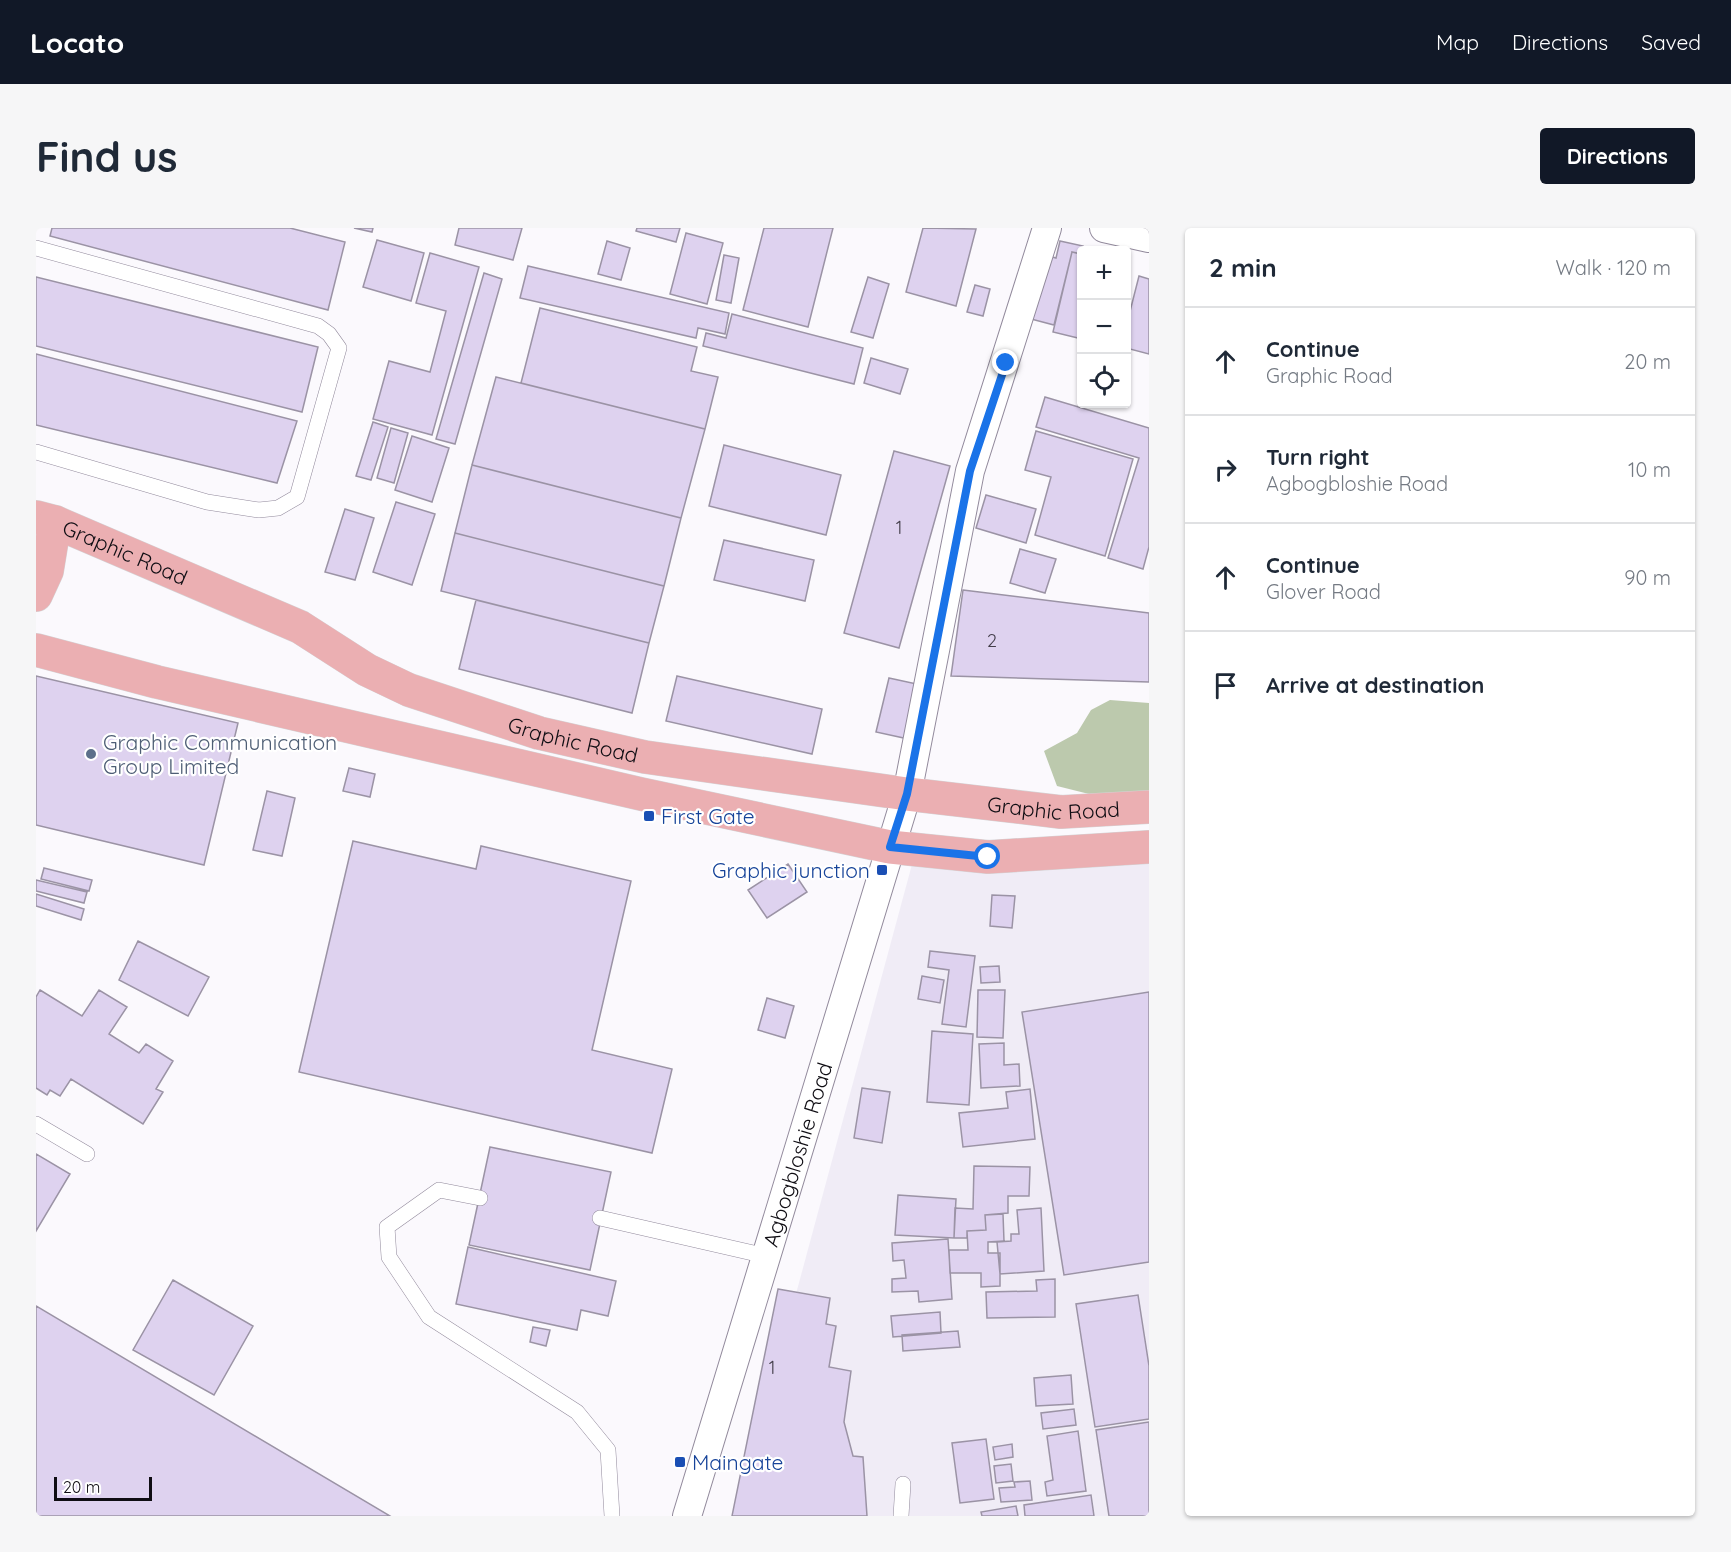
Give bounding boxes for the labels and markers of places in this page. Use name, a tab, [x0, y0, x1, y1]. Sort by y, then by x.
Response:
place label: Graphic Communication Group Limited	[103, 729, 337, 779]
marker: Graphic Communication Group Limited	[84, 747, 98, 761]
place label: First Gate	[661, 803, 755, 829]
marker: First Gate	[642, 809, 656, 823]
place label: Graphic junction	[712, 857, 870, 883]
marker: Graphic junction	[875, 863, 889, 877]
place label: Maingate	[692, 1449, 783, 1475]
marker: Maingate	[673, 1455, 687, 1469]

